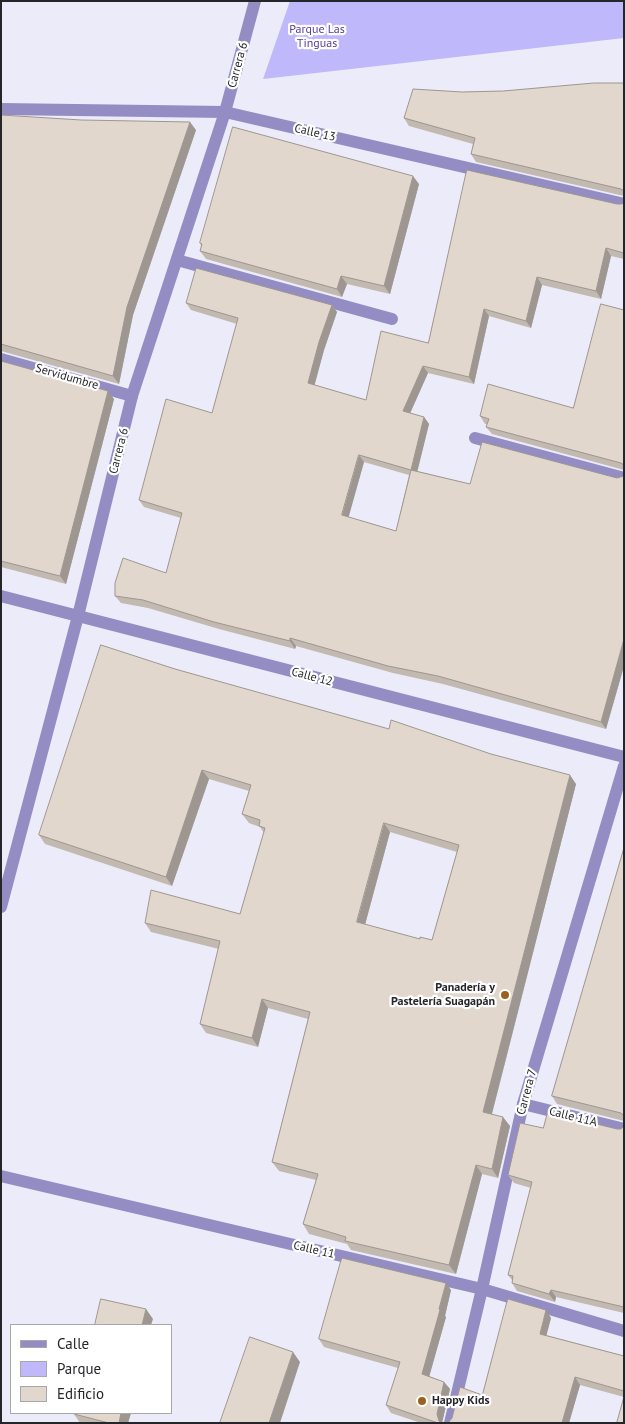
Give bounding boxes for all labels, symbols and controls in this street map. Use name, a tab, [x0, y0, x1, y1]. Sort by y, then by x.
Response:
park label: Parque Las Tinguas	[289, 23, 345, 51]
street label: Carrera 6	[225, 41, 251, 89]
street label: Calle 13	[293, 121, 337, 145]
street label: Servidumbre	[34, 361, 100, 393]
street label: Carrera 6	[106, 427, 132, 475]
street label: Calle 12	[290, 665, 334, 689]
place label: Panadería y Pastelería Suagapán	[391, 981, 495, 1009]
marker: Panadería y Pastelería Suagapán	[499, 989, 511, 1001]
street label: Carrera 7	[514, 1068, 540, 1116]
street label: Calle 11A	[547, 1104, 599, 1130]
street label: Calle 11	[292, 1238, 336, 1262]
legend	[10, 1324, 172, 1414]
text: Calle	[57, 1334, 89, 1353]
text: Parque	[57, 1359, 101, 1378]
text: Edificio	[57, 1384, 104, 1403]
place label: Happy Kids	[432, 1394, 490, 1408]
marker: Happy Kids	[416, 1395, 428, 1407]

